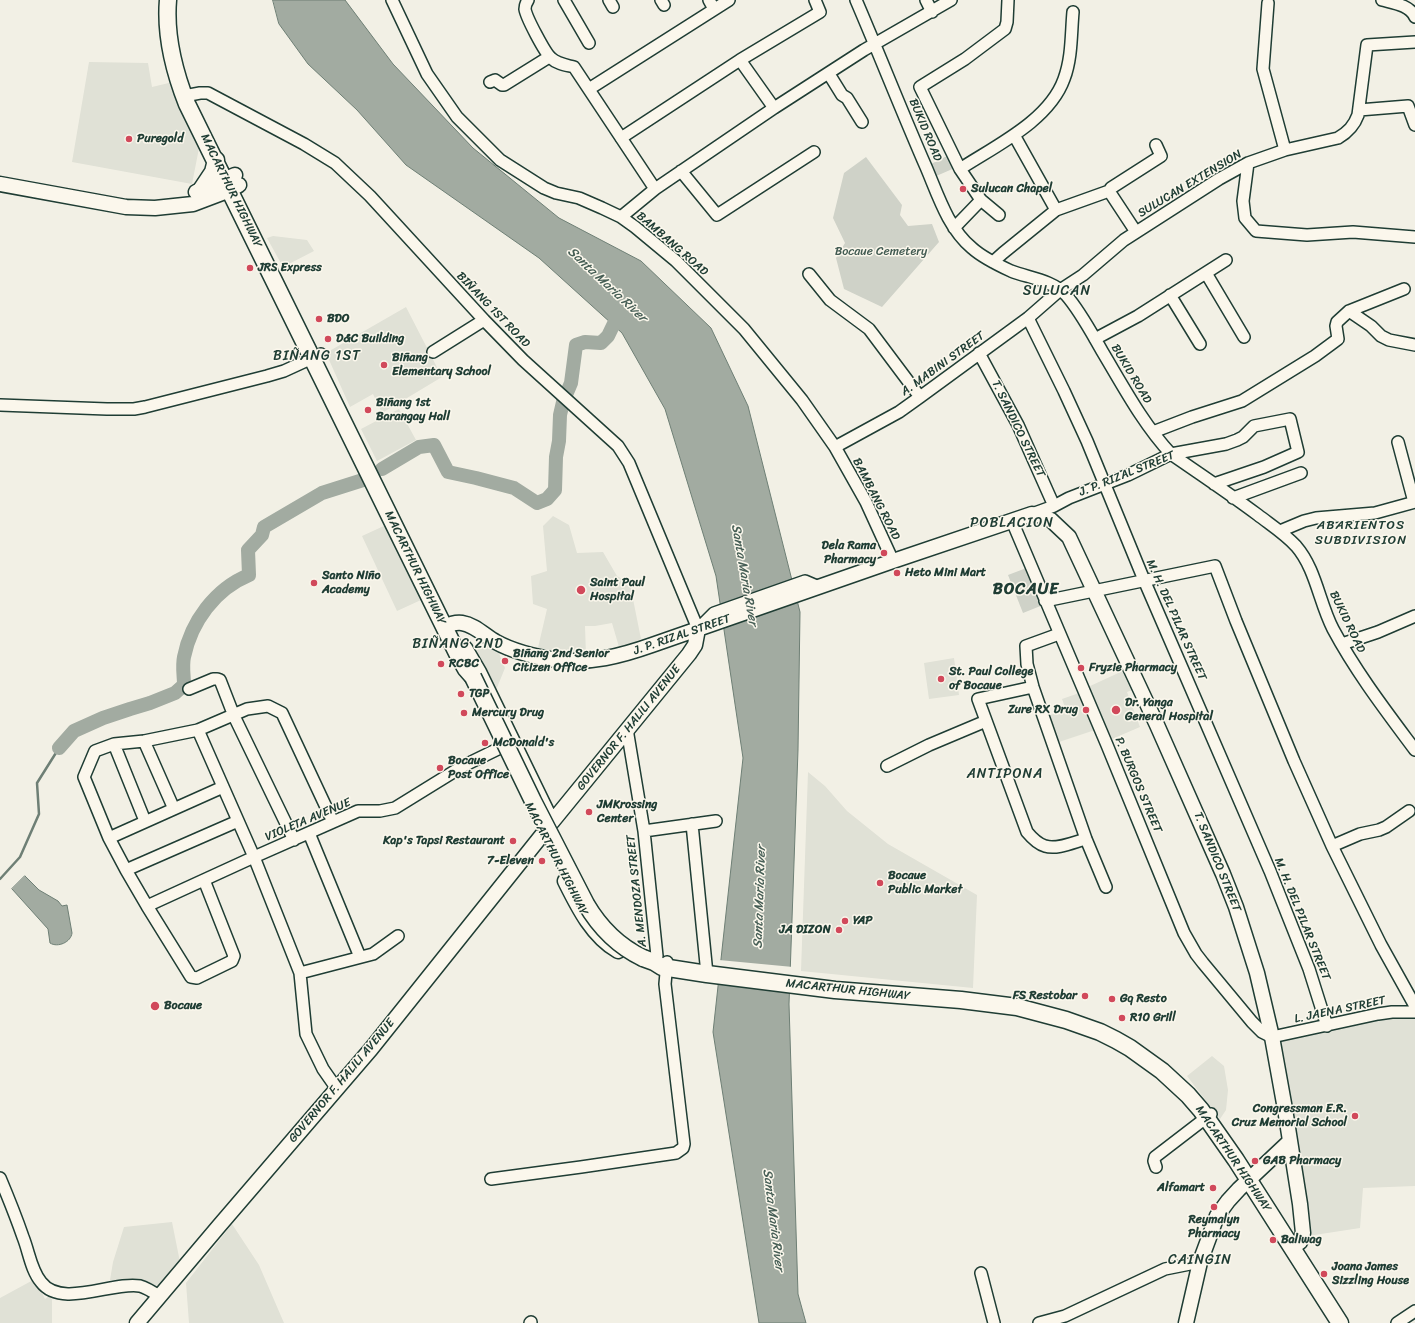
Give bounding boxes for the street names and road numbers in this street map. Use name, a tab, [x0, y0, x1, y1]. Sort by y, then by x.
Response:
street label: BUKID ROAD	[905, 96, 945, 164]
street label: MACARTHUR HIGHWAY	[197, 132, 265, 250]
street label: SULUCAN EXTENSION	[1135, 147, 1245, 221]
street label: BAMBANG ROAD	[633, 209, 711, 279]
street label: BIÑANG 1ST ROAD	[453, 269, 533, 351]
street label: A. MABINI STREET	[898, 329, 988, 399]
street label: BUKID ROAD	[1108, 342, 1154, 406]
street label: T. SANDICO STREET	[988, 378, 1048, 480]
street label: J. P. RIZAL STREET	[1077, 448, 1177, 500]
street label: BAMBANG ROAD	[849, 456, 903, 542]
street label: MACARTHUR HIGHWAY	[381, 509, 449, 627]
street label: M. H. DEL PILAR STREET	[1143, 557, 1209, 683]
street label: BUKID ROAD	[1326, 589, 1368, 655]
street label: J. P. RIZAL STREET	[632, 612, 732, 658]
street label: GOVERNOR F. HALILI AVENUE	[574, 662, 684, 794]
street label: P. BURGOS STREET	[1111, 735, 1165, 835]
street label: VIOLETA AVENUE	[263, 795, 353, 845]
street label: MACARTHUR HIGHWAY	[521, 800, 591, 918]
street label: T. SANDICO STREET	[1190, 810, 1244, 914]
street label: A. MENDOZA STREET	[624, 834, 650, 948]
street label: M. H. DEL PILAR STREET	[1271, 856, 1333, 982]
street label: MACARTHUR HIGHWAY	[785, 976, 911, 1004]
street label: L. JAENA STREET	[1293, 993, 1387, 1027]
street label: GOVERNOR F. HALILI AVENUE	[286, 1016, 398, 1146]
street label: MACARTHUR HIGHWAY	[1192, 1103, 1274, 1215]

